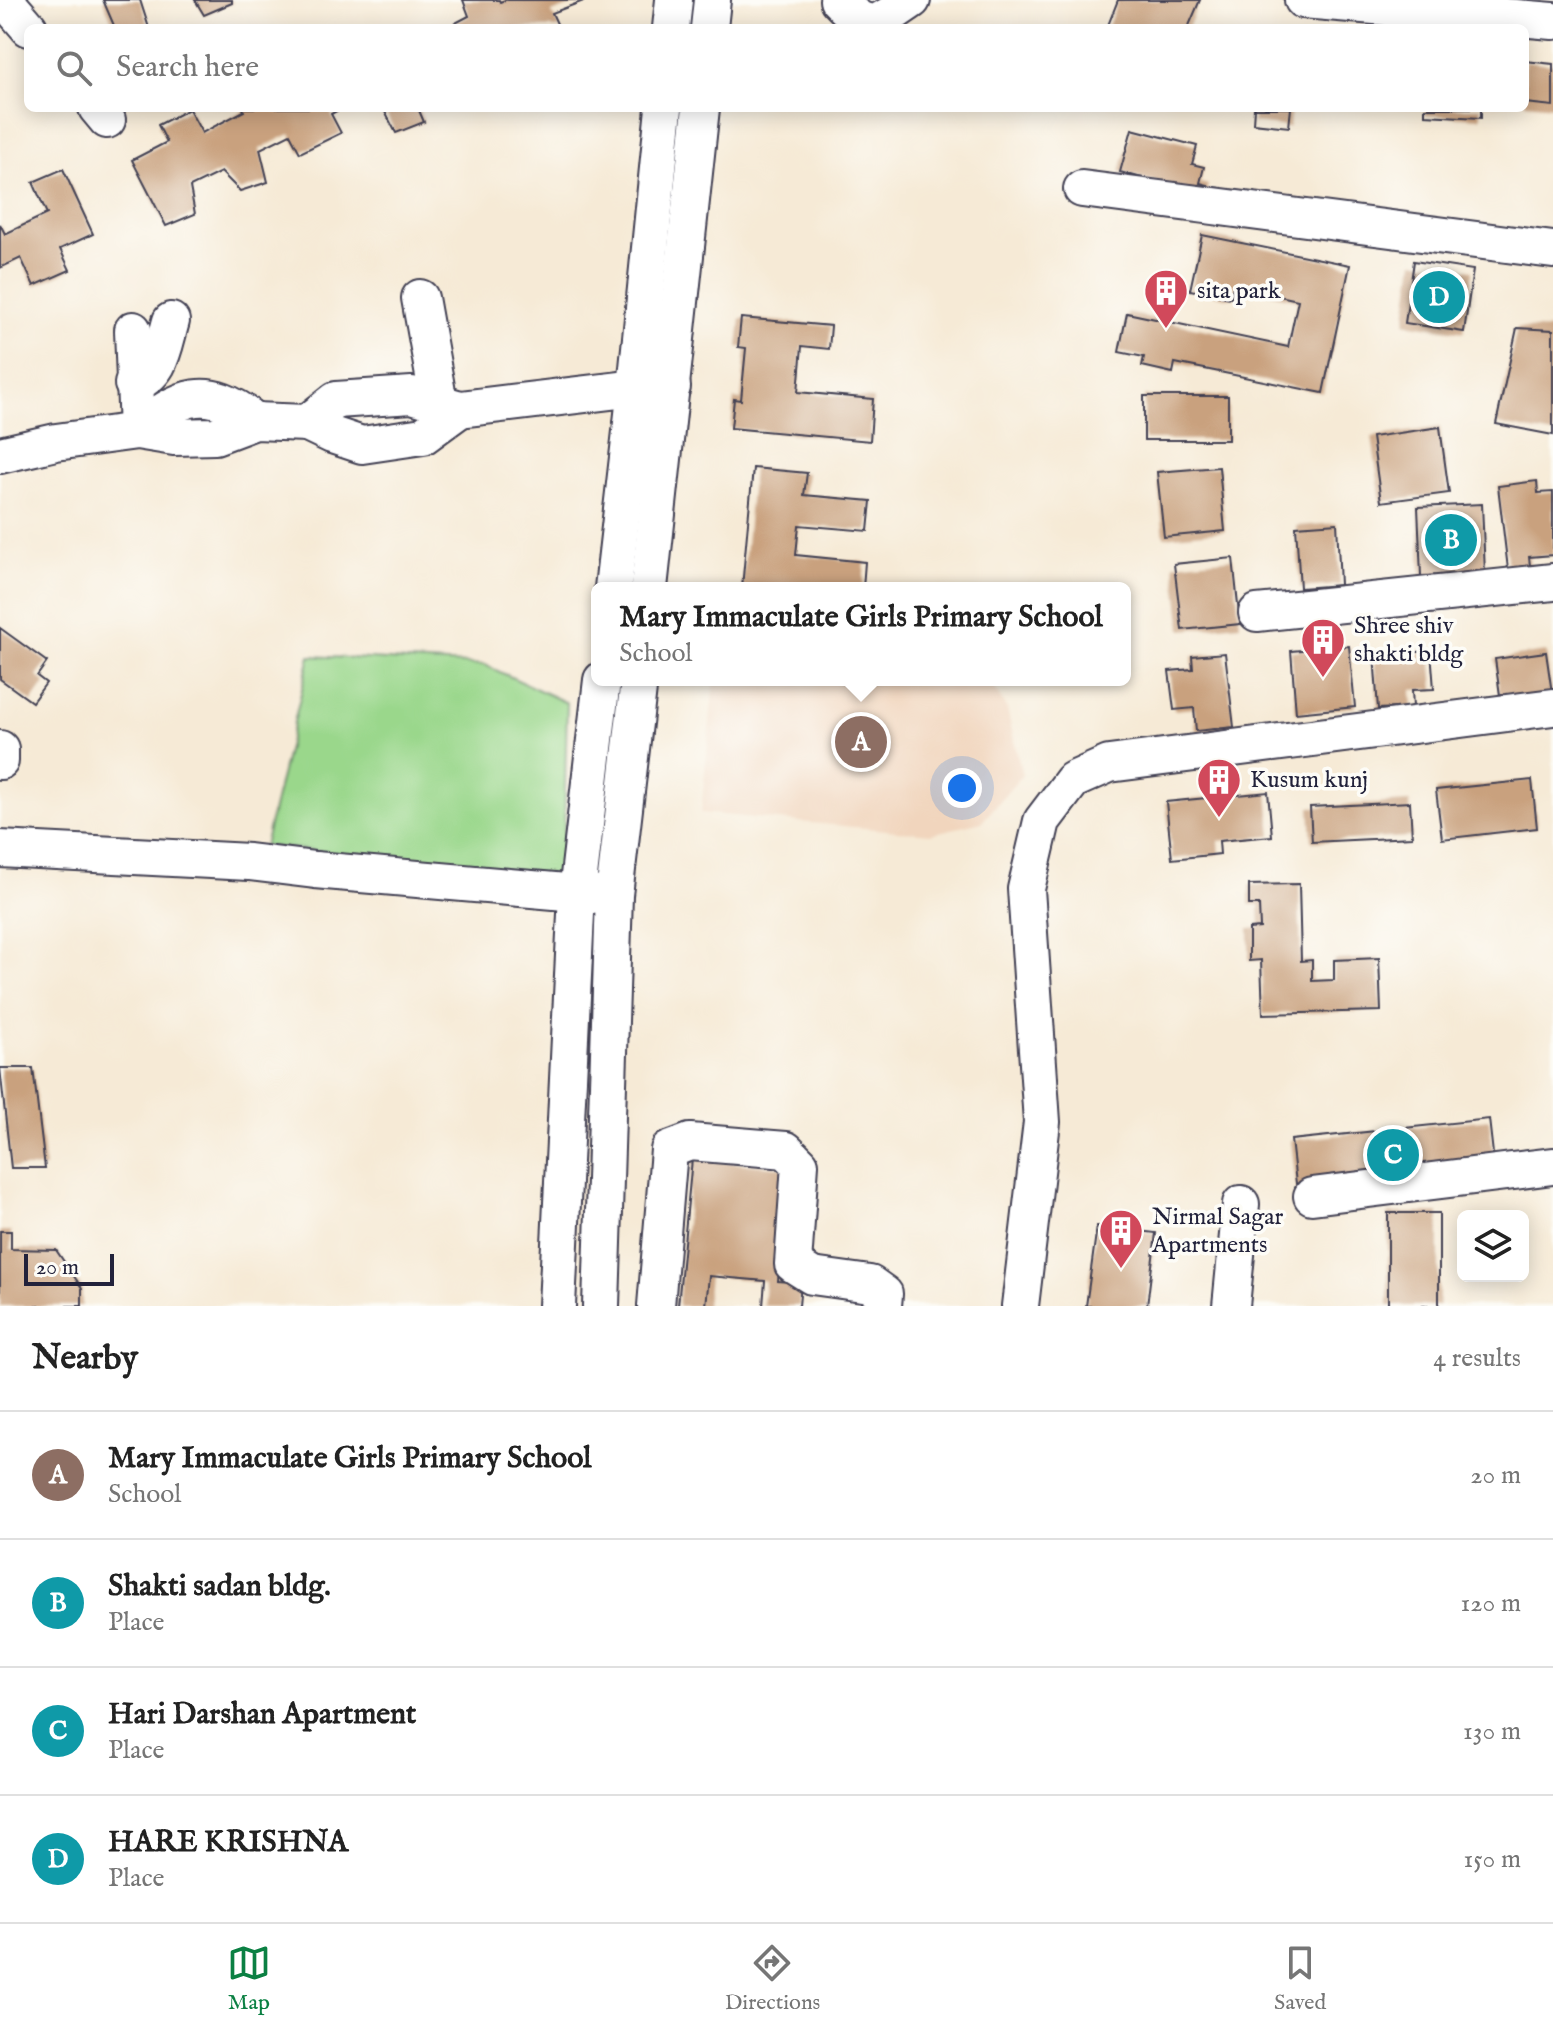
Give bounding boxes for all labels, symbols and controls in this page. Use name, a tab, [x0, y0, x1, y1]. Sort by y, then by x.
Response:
search box	[24, 24, 1529, 112]
icon: search	[52, 46, 96, 90]
text: Search here	[116, 49, 259, 87]
building icon: sita park	[1142, 267, 1190, 330]
pin: D	[1413, 267, 1465, 327]
place label: sita park	[1197, 276, 1281, 307]
pin: B	[1425, 510, 1477, 570]
popup	[591, 582, 1131, 686]
text: Mary Immaculate Girls Primary School	[619, 599, 1103, 637]
place label: Shree shiv shakti bldg	[1354, 611, 1464, 670]
building icon: Shree shiv shakti bldg	[1299, 616, 1347, 679]
text: School	[619, 637, 693, 670]
pin: A	[835, 712, 887, 772]
building icon: Kusum kunj	[1195, 756, 1243, 819]
place label: Kusum kunj	[1250, 765, 1368, 796]
your location	[942, 768, 982, 808]
pin: C	[1367, 1125, 1419, 1185]
place label: Nirmal Sagar Apartments	[1151, 1202, 1284, 1261]
building icon: Nirmal Sagar Apartments	[1097, 1207, 1145, 1270]
map controls	[1457, 1210, 1529, 1282]
button: layers	[1457, 1210, 1529, 1282]
scale bar	[24, 1250, 114, 1286]
text: 20 m	[36, 1254, 79, 1282]
text: Nearby	[32, 1337, 138, 1380]
text: 4 results	[1433, 1342, 1521, 1375]
text: Mary Immaculate Girls Primary School	[108, 1440, 592, 1478]
text: A	[49, 1459, 67, 1492]
text: 20 m	[1470, 1459, 1521, 1492]
text: School	[108, 1478, 181, 1511]
text: Shakti sadan bldg.	[108, 1568, 331, 1606]
text: B	[49, 1587, 67, 1620]
text: 120 m	[1461, 1587, 1521, 1620]
text: Place	[108, 1606, 164, 1639]
text: Hari Darshan Apartment	[108, 1696, 416, 1734]
text: C	[49, 1715, 67, 1748]
text: 130 m	[1463, 1715, 1521, 1748]
text: Place	[108, 1734, 164, 1767]
text: HARE KRISHNA	[108, 1824, 348, 1862]
text: D	[48, 1843, 68, 1876]
text: 150 m	[1463, 1843, 1521, 1876]
text: Place	[108, 1862, 164, 1895]
tab: Map	[227, 1941, 271, 2017]
tab: Directions	[725, 1941, 820, 2017]
tab: Saved	[1274, 1941, 1326, 2017]

